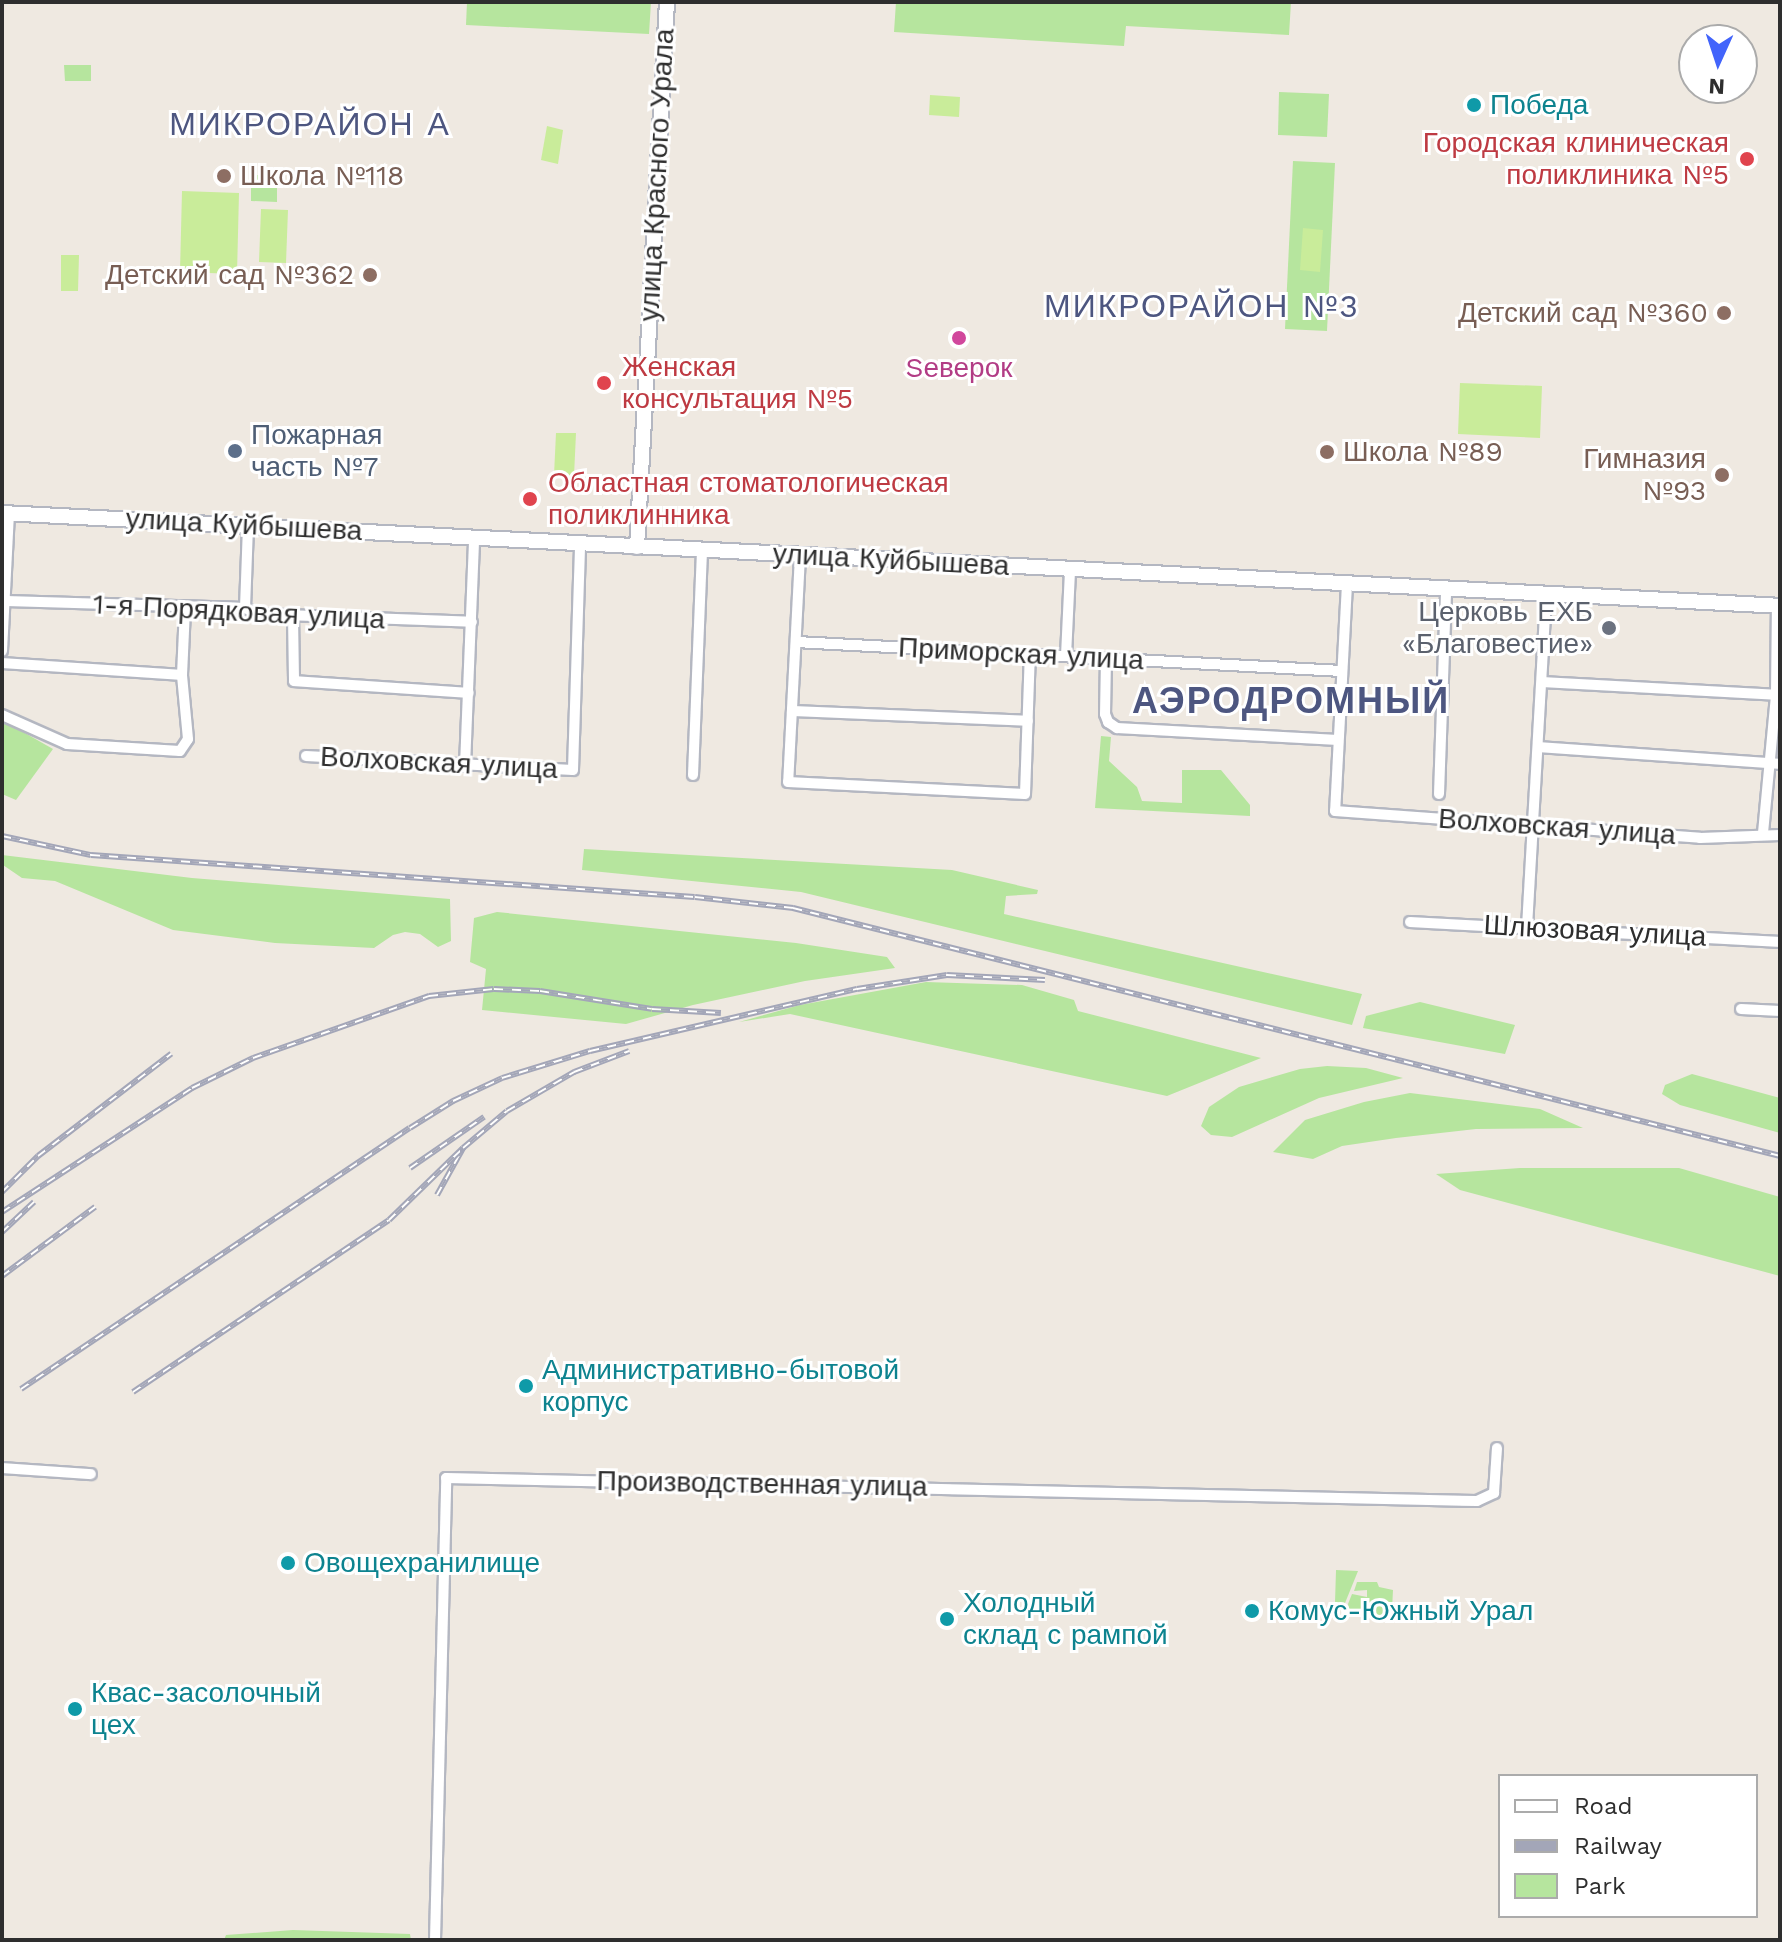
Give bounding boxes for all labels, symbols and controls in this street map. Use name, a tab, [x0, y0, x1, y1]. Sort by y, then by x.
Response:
north arrow	[1678, 24, 1758, 104]
street label: улица Красного Урала	[633, 28, 681, 322]
text: N	[1708, 74, 1726, 99]
place label: Победа	[1490, 88, 1588, 122]
marker: Победа	[1465, 96, 1483, 114]
district label: МИКРОРАЙОН А	[169, 105, 451, 143]
place label: Городская клиническая поликлиника №5	[1423, 126, 1729, 192]
marker: Городская клиническая поликлиника №5	[1736, 148, 1758, 170]
place label: Школа №118	[240, 159, 404, 193]
marker: Школа №118	[215, 167, 233, 185]
place label: Детский сад №362	[105, 258, 354, 292]
marker: Детский сад №362	[361, 266, 379, 284]
district label: МИКРОРАЙОН №3	[1044, 287, 1360, 325]
place label: Детский сад №360	[1458, 296, 1708, 330]
marker: Детский сад №360	[1715, 304, 1733, 322]
marker: Sеверок	[950, 329, 968, 347]
place label: Женская консультация №5	[622, 350, 853, 416]
place label: Sеверок	[905, 351, 1013, 385]
marker: Женская консультация №5	[593, 372, 615, 394]
place label: Пожарная часть №7	[251, 418, 382, 484]
place label: Школа №89	[1343, 435, 1503, 469]
marker: Пожарная часть №7	[226, 442, 244, 460]
place label: Гимназия №93	[1583, 442, 1706, 508]
marker: Школа №89	[1318, 443, 1336, 461]
place label: Областная стоматологическая поликлинника	[548, 466, 949, 532]
marker: Гимназия №93	[1713, 466, 1731, 484]
marker: Областная стоматологическая поликлинника	[519, 488, 541, 510]
street label: улица Куйбышева	[125, 502, 363, 548]
street label: улица Куйбышева	[772, 537, 1010, 583]
street label: 1-я Порядковая улица	[92, 588, 386, 636]
place label: Церковь ЕХБ «Благовестие»	[1402, 595, 1593, 661]
marker: Церковь ЕХБ «Благовестие»	[1600, 619, 1618, 637]
street label: Приморская улица	[897, 631, 1145, 677]
district label: АЭРОДРОМНЫЙ	[1132, 680, 1450, 724]
street label: Волховская улица	[319, 740, 559, 786]
street label: Волховская улица	[1437, 802, 1677, 852]
street label: Шлюзовая улица	[1483, 908, 1707, 954]
place label: Административно-бытовой корпус	[542, 1353, 899, 1419]
marker: Административно-бытовой корпус	[517, 1377, 535, 1395]
street label: Производственная улица	[596, 1464, 928, 1504]
place label: Овощехранилище	[304, 1546, 540, 1580]
marker: Овощехранилище	[279, 1554, 297, 1572]
place label: Холодный склад с рампой	[963, 1586, 1168, 1652]
place label: Комус-Южный Урал	[1268, 1594, 1533, 1628]
marker: Комус-Южный Урал	[1243, 1602, 1261, 1620]
marker: Холодный склад с рампой	[938, 1610, 956, 1628]
place label: Квас-засолочный цех	[91, 1676, 321, 1742]
marker: Квас-засолочный цех	[66, 1700, 84, 1718]
legend	[1498, 1774, 1758, 1918]
text: Road	[1574, 1792, 1633, 1820]
text: Railway	[1574, 1832, 1662, 1860]
text: Park	[1574, 1872, 1626, 1900]

